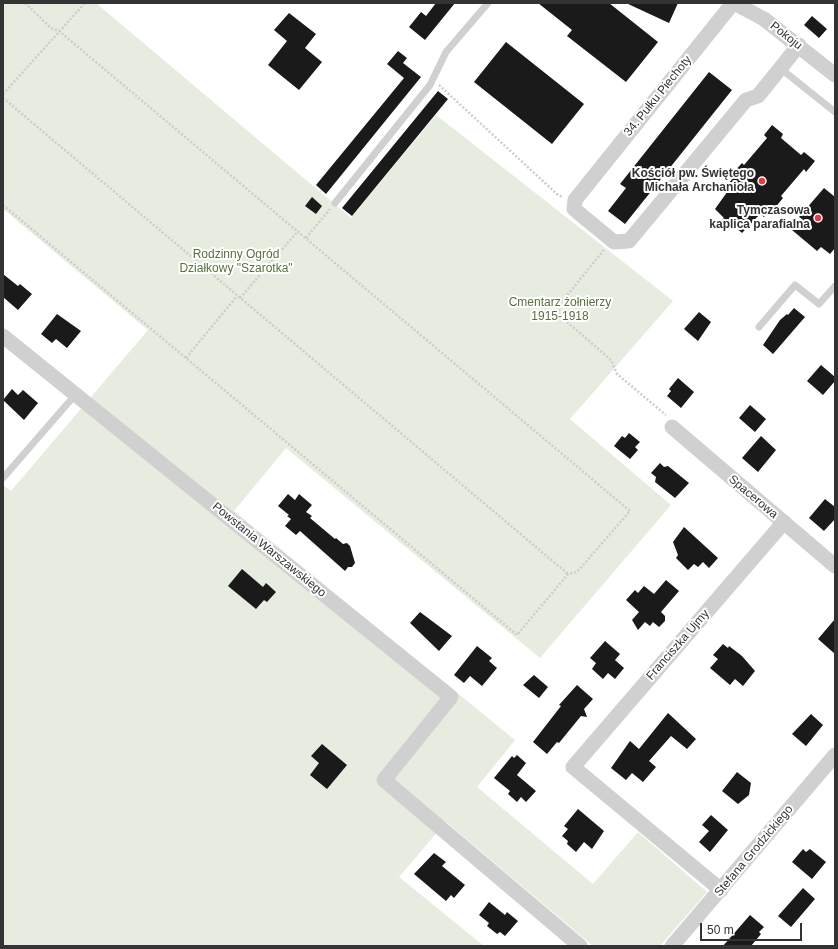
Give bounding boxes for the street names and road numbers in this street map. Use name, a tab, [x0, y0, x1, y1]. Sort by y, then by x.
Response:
street label: Pokoju	[767, 19, 805, 53]
street label: 34. Pułku Piechoty	[621, 53, 695, 139]
street label: Spacerowa	[725, 472, 781, 522]
street label: Powstania Warszawskiego	[209, 500, 329, 600]
street label: Franciszka Ujmy	[643, 607, 713, 683]
street label: Stefana Grodzickiego	[712, 802, 796, 900]

